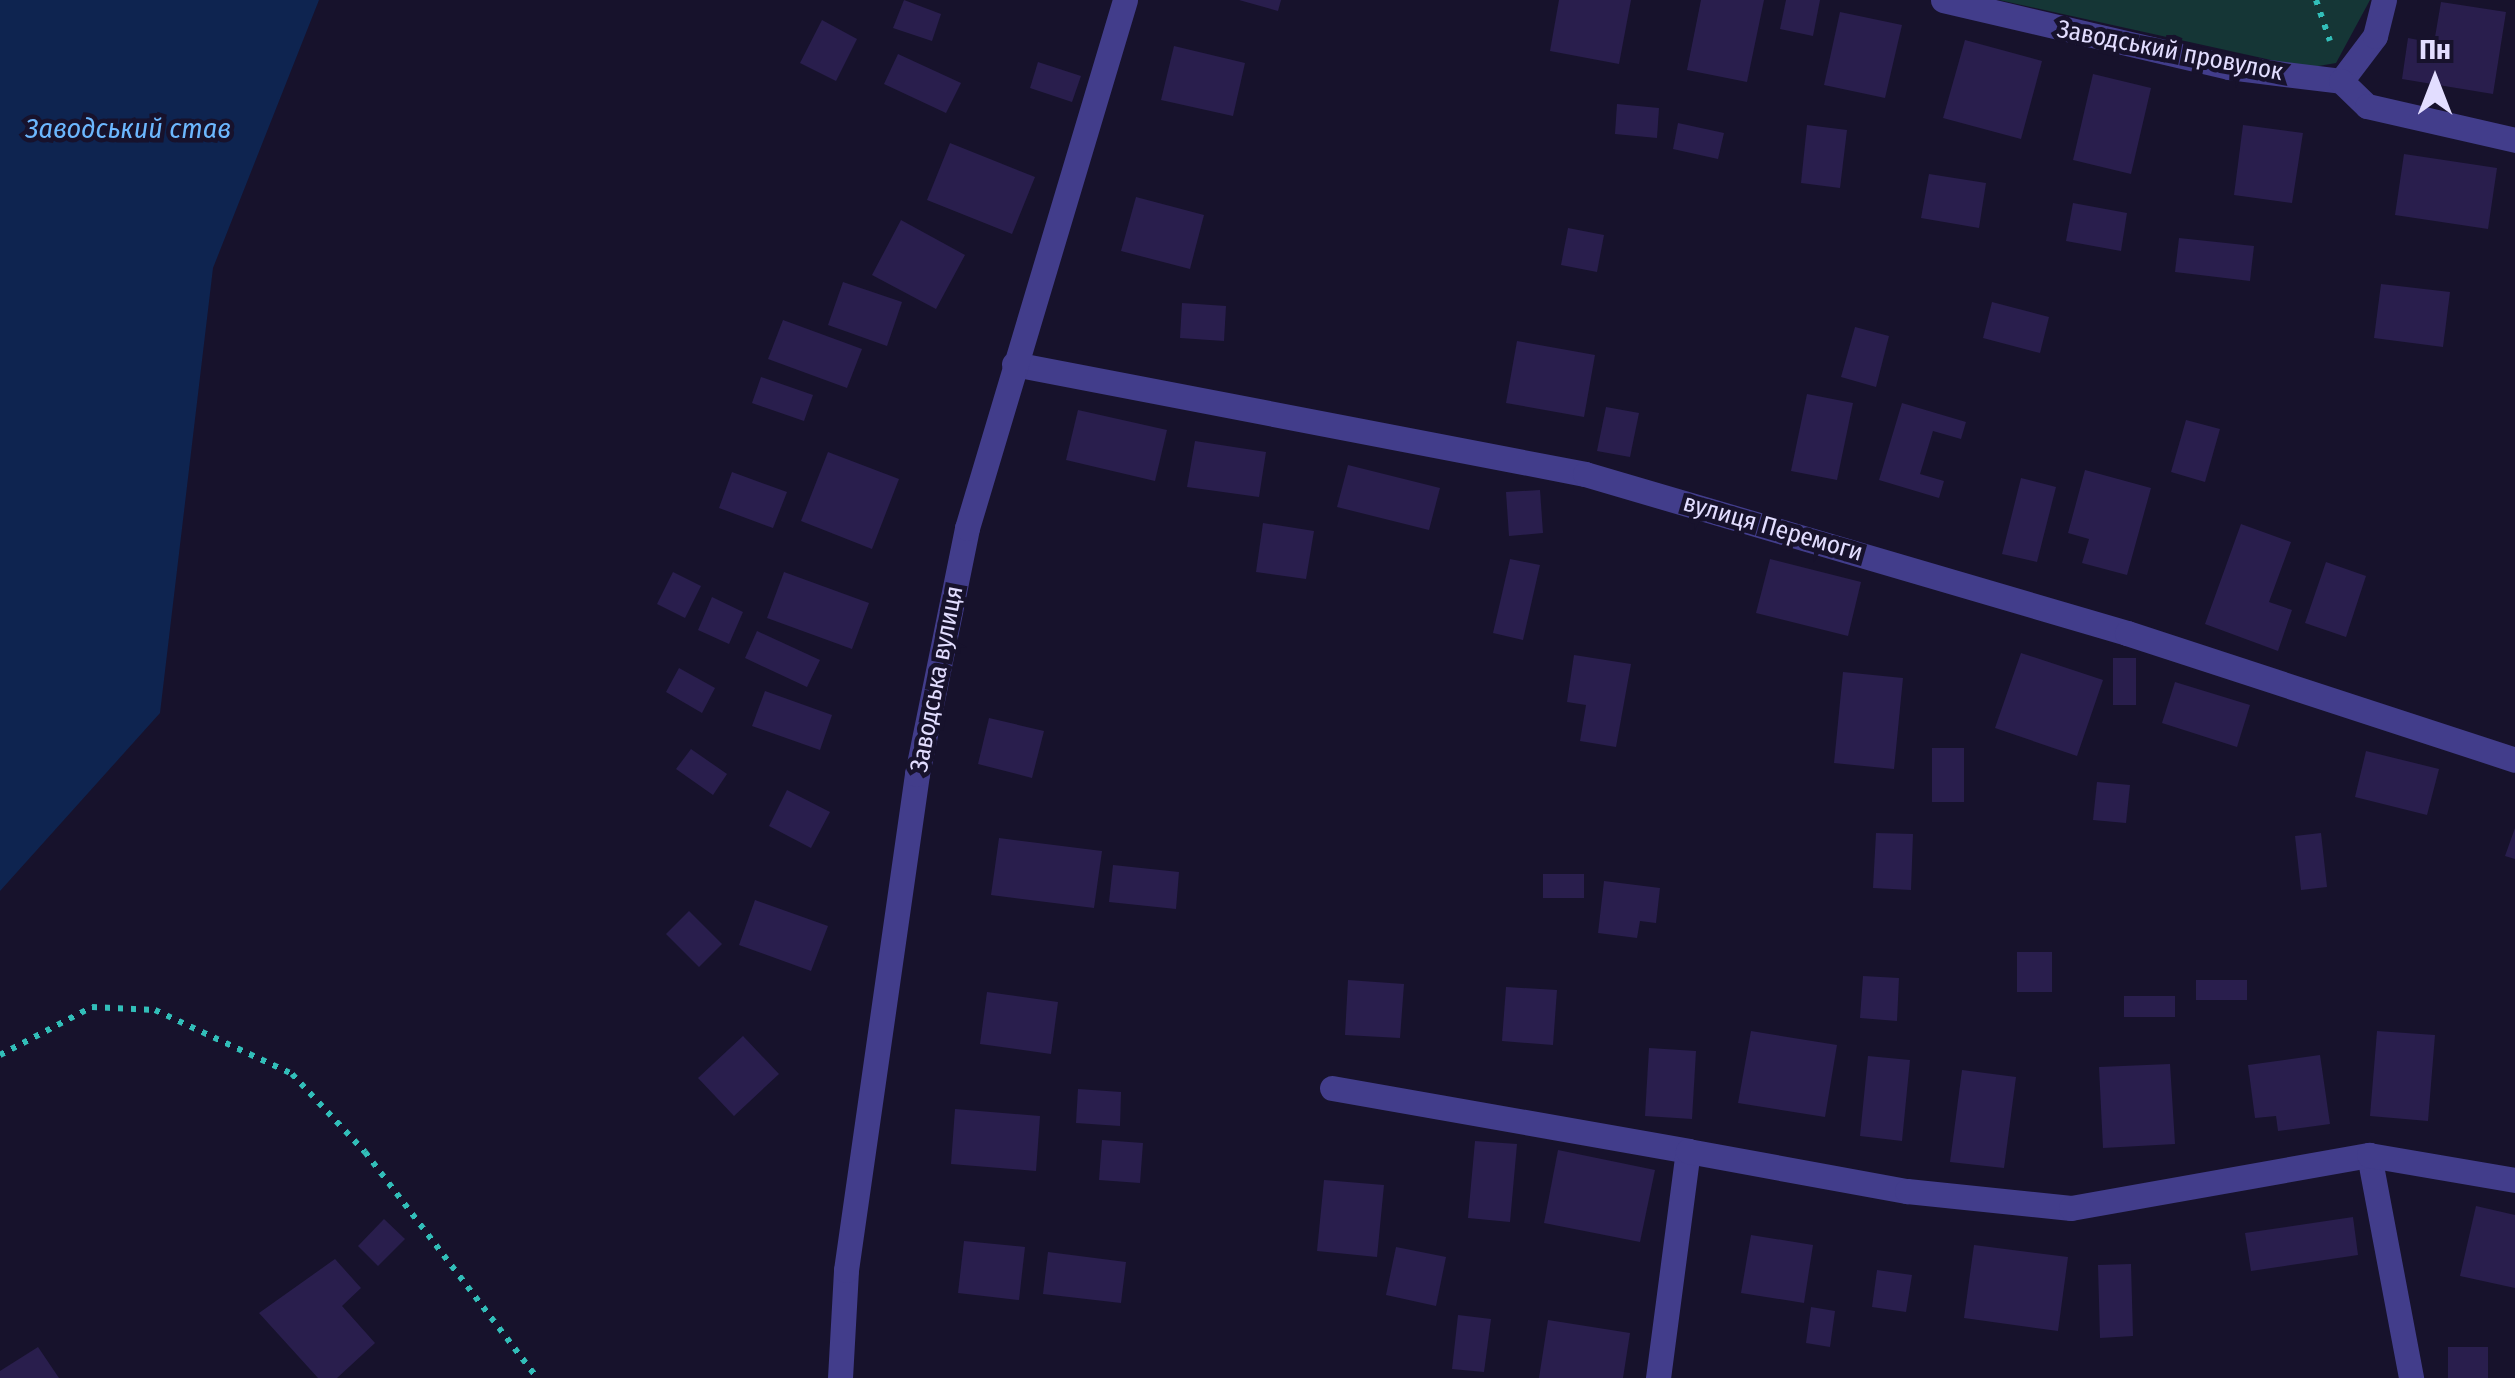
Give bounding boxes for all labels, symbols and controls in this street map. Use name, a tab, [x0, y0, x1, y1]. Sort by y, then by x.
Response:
street label: Заводський провулок	[2055, 14, 2285, 88]
north arrow	[2385, 30, 2485, 130]
text: Пн	[2419, 33, 2451, 66]
water label: Заводський став	[25, 112, 231, 146]
street label: вулиця Перемоги	[1680, 488, 1866, 568]
street label: Заводська вулиця	[904, 583, 970, 775]

